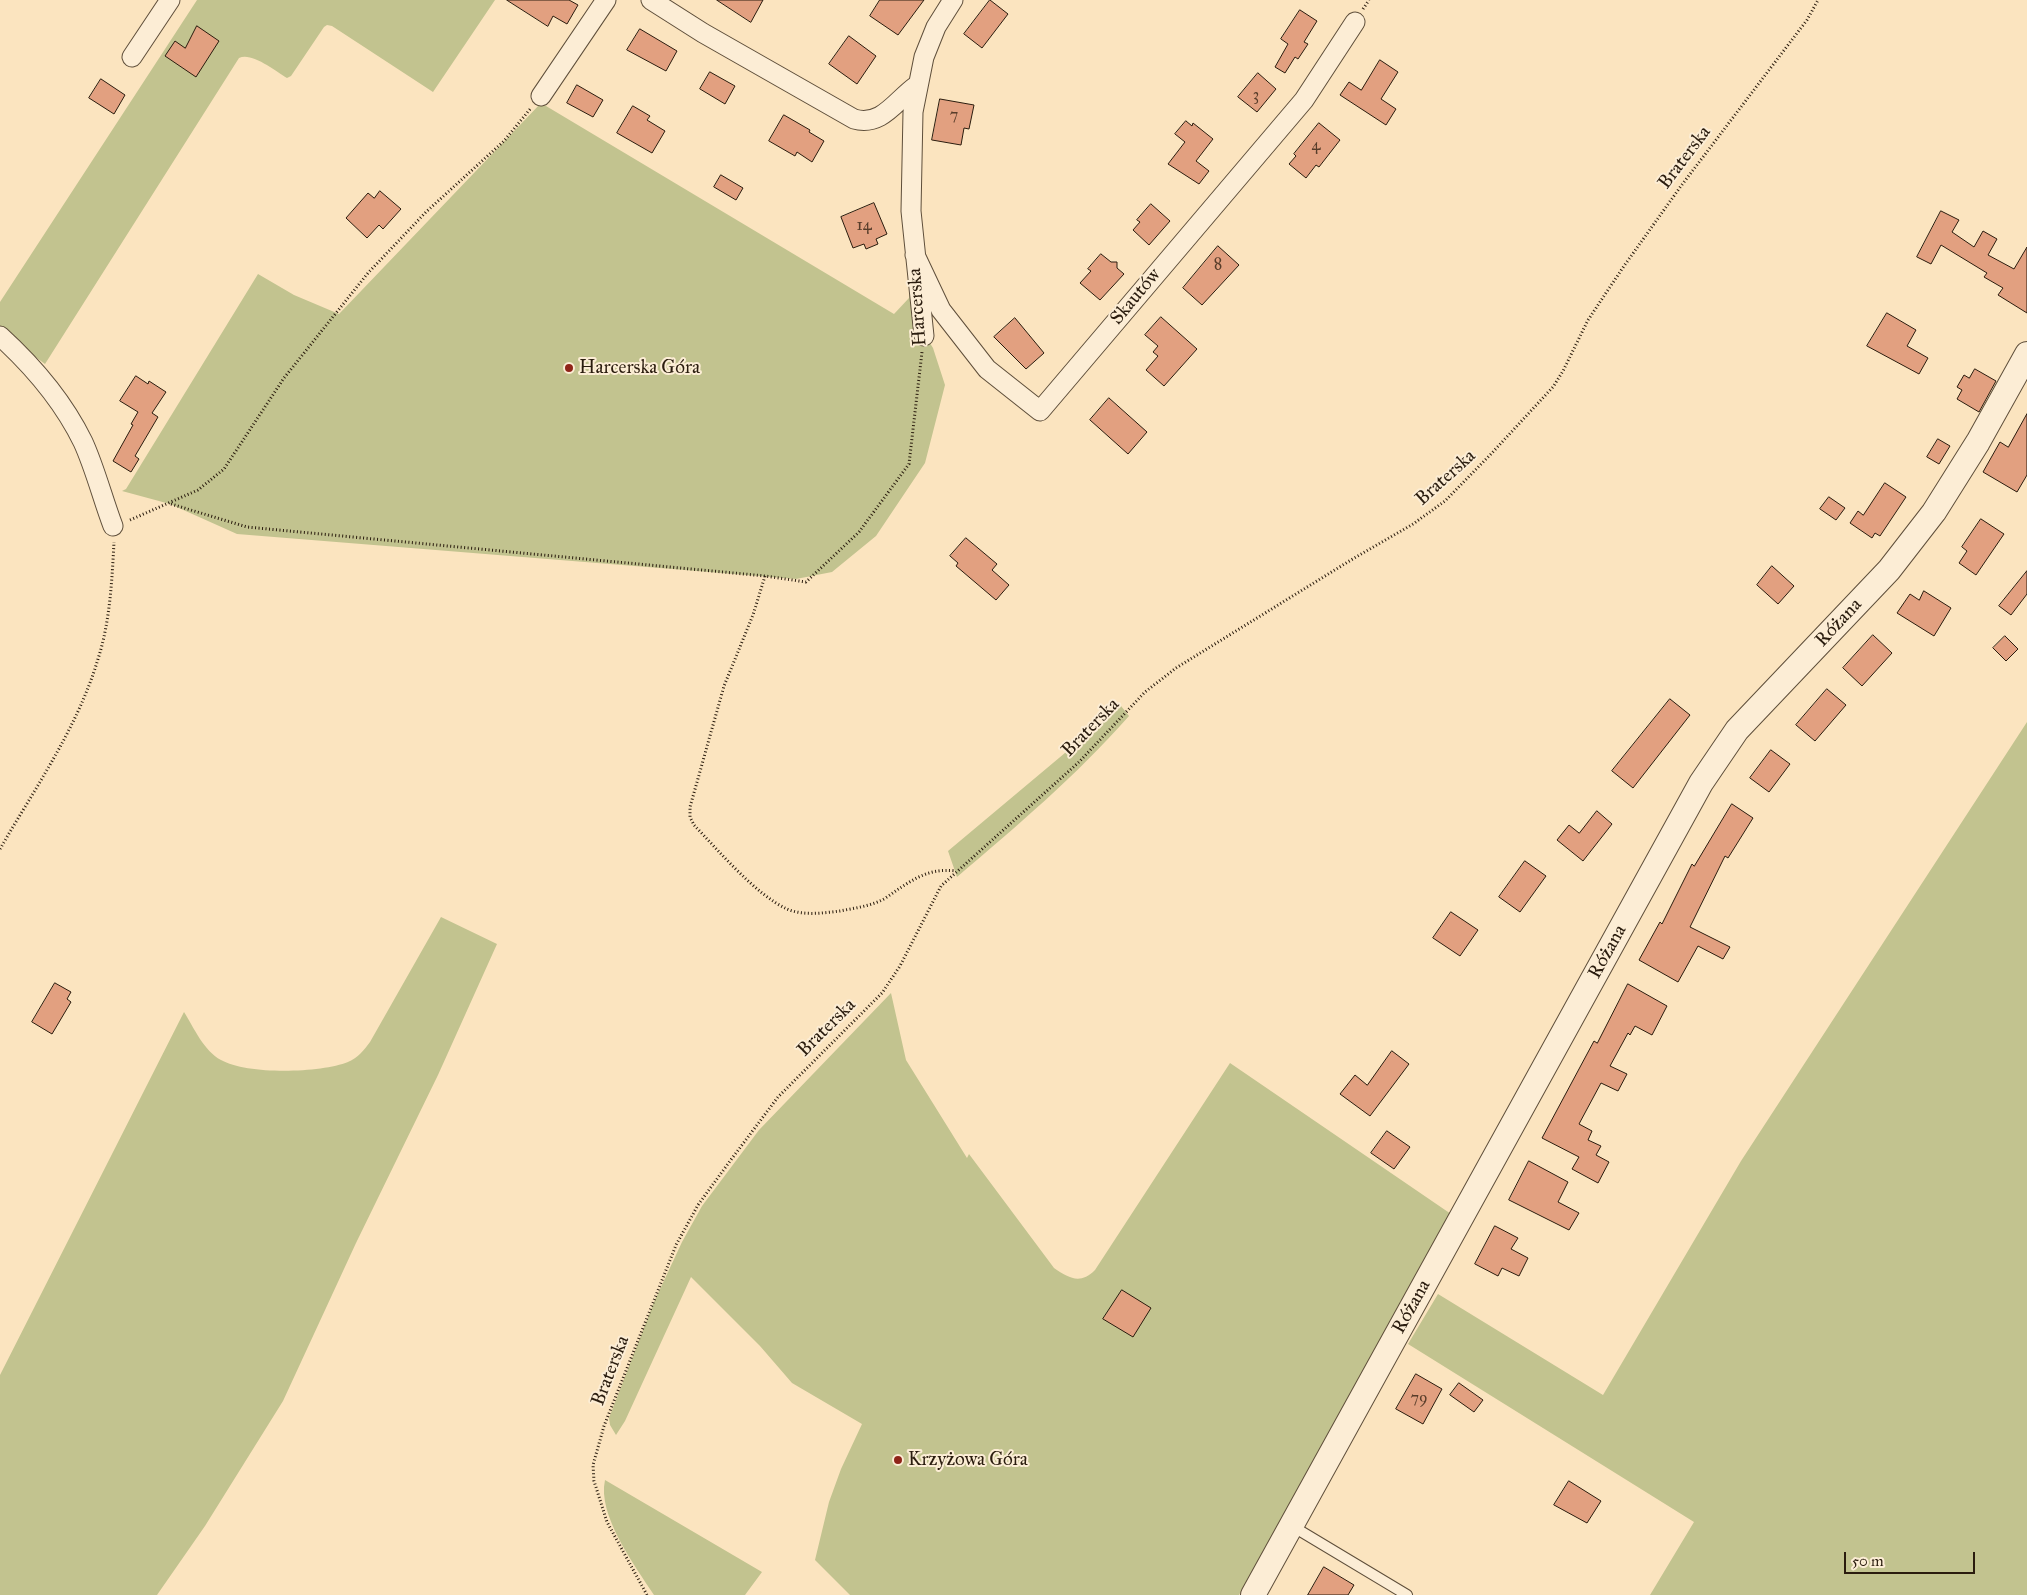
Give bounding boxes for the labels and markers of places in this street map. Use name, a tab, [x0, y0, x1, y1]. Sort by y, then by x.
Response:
place label: Harcerska Góra	[579, 357, 700, 379]
marker: Harcerska Góra	[563, 362, 575, 374]
place label: Krzyżowa Góra	[908, 1449, 1028, 1471]
marker: Krzyżowa Góra	[892, 1454, 904, 1466]

